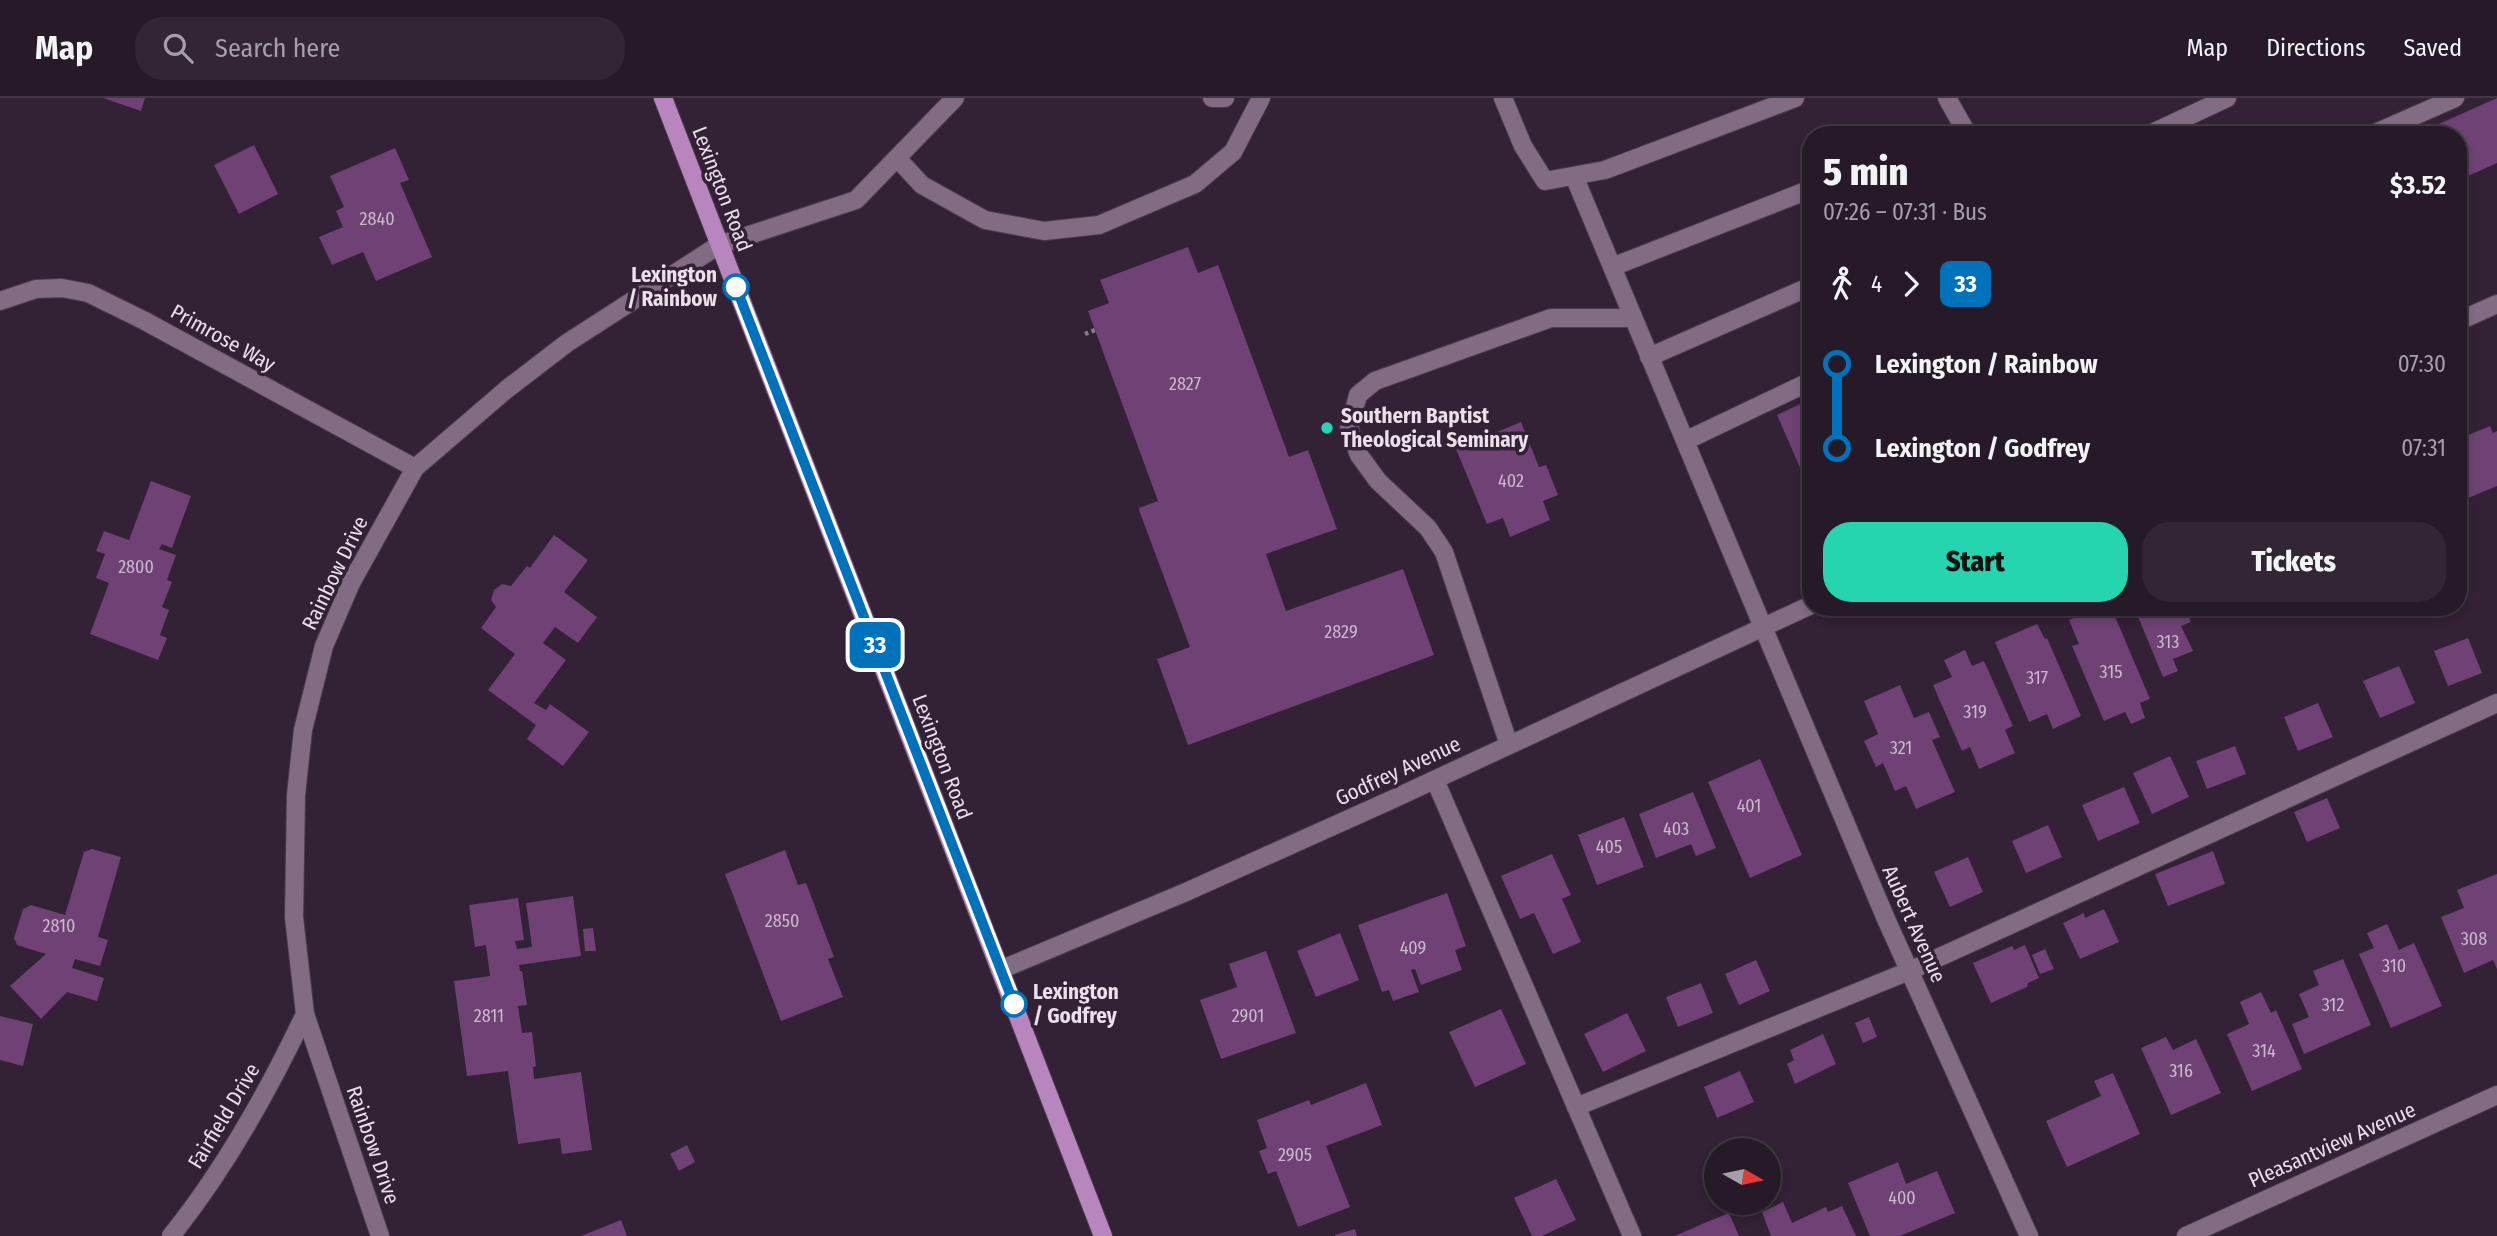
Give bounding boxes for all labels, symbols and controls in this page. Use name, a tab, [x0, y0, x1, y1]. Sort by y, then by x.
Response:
search box	[135, 17, 625, 80]
text: Map	[35, 28, 93, 68]
icon: search	[159, 29, 197, 67]
text: Search here	[215, 33, 340, 64]
text: Map	[2187, 34, 2228, 62]
text: Directions	[2266, 34, 2365, 62]
text: Saved	[2403, 34, 2462, 62]
street label: Lexington Road	[686, 123, 758, 255]
text: 5 min	[1823, 149, 1908, 195]
text: $3.52	[2390, 170, 2446, 201]
text: 07:26 – 07:31 · Bus	[1823, 198, 1987, 226]
house number: 2840	[359, 208, 395, 230]
place label: Lexington / Rainbow	[627, 262, 718, 312]
icon: walk	[1823, 265, 1861, 303]
icon: forward	[1892, 265, 1930, 303]
text: 4	[1871, 270, 1882, 298]
text: 33	[1954, 270, 1977, 298]
marker: Lexington / Rainbow	[723, 274, 749, 300]
street label: Primrose Way	[166, 299, 281, 378]
text: Lexington / Rainbow	[1875, 349, 2098, 380]
text: 07:30	[2398, 350, 2446, 378]
house number: 2827	[1169, 373, 1201, 395]
place label: Southern Baptist Theological Seminary	[1341, 403, 1529, 453]
marker: Southern Baptist Theological Seminary	[1319, 420, 1335, 436]
text: Lexington / Godfrey	[1875, 433, 2090, 464]
text: 07:31	[2401, 434, 2446, 462]
house number: 402	[1498, 470, 1524, 492]
street label: Rainbow Drive	[296, 512, 374, 634]
button: Start	[1823, 522, 2128, 602]
button: Tickets	[2142, 522, 2446, 602]
house number: 2800	[118, 556, 154, 578]
house number: 2829	[1324, 621, 1358, 643]
line badge: 33	[844, 622, 906, 668]
text: 33	[864, 631, 886, 659]
house number: 313	[2157, 631, 2179, 653]
house number: 315	[2100, 661, 2122, 683]
house number: 317	[2026, 667, 2048, 689]
street label: Lexington Road	[906, 691, 978, 823]
house number: 319	[1963, 701, 1987, 723]
street label: Godfrey Avenue	[1331, 731, 1465, 811]
house number: 321	[1890, 737, 1912, 759]
house number: 401	[1737, 795, 1761, 817]
house number: 403	[1663, 818, 1689, 840]
house number: 405	[1596, 836, 1622, 858]
street label: Aubert Avenue	[1877, 861, 1951, 987]
house number: 2850	[765, 910, 799, 932]
house number: 2810	[43, 915, 75, 937]
house number: 308	[2461, 928, 2487, 950]
house number: 409	[1400, 937, 1426, 959]
house number: 310	[2382, 955, 2406, 977]
place label: Lexington / Godfrey	[1033, 979, 1119, 1029]
marker: Lexington / Godfrey	[1001, 991, 1027, 1017]
house number: 312	[2322, 994, 2344, 1016]
house number: 2811	[474, 1005, 504, 1027]
house number: 2901	[1232, 1005, 1264, 1027]
house number: 314	[2252, 1040, 2276, 1062]
street label: Fairfield Drive	[182, 1059, 266, 1173]
house number: 316	[2169, 1060, 2193, 1082]
street label: Rainbow Drive	[341, 1083, 405, 1207]
street label: Pleasantview Avenue	[2244, 1096, 2420, 1194]
north arrow	[1704, 1138, 1782, 1214]
map controls	[1704, 1138, 1781, 1215]
house number: 2905	[1278, 1144, 1312, 1166]
house number: 400	[1888, 1187, 1916, 1209]

